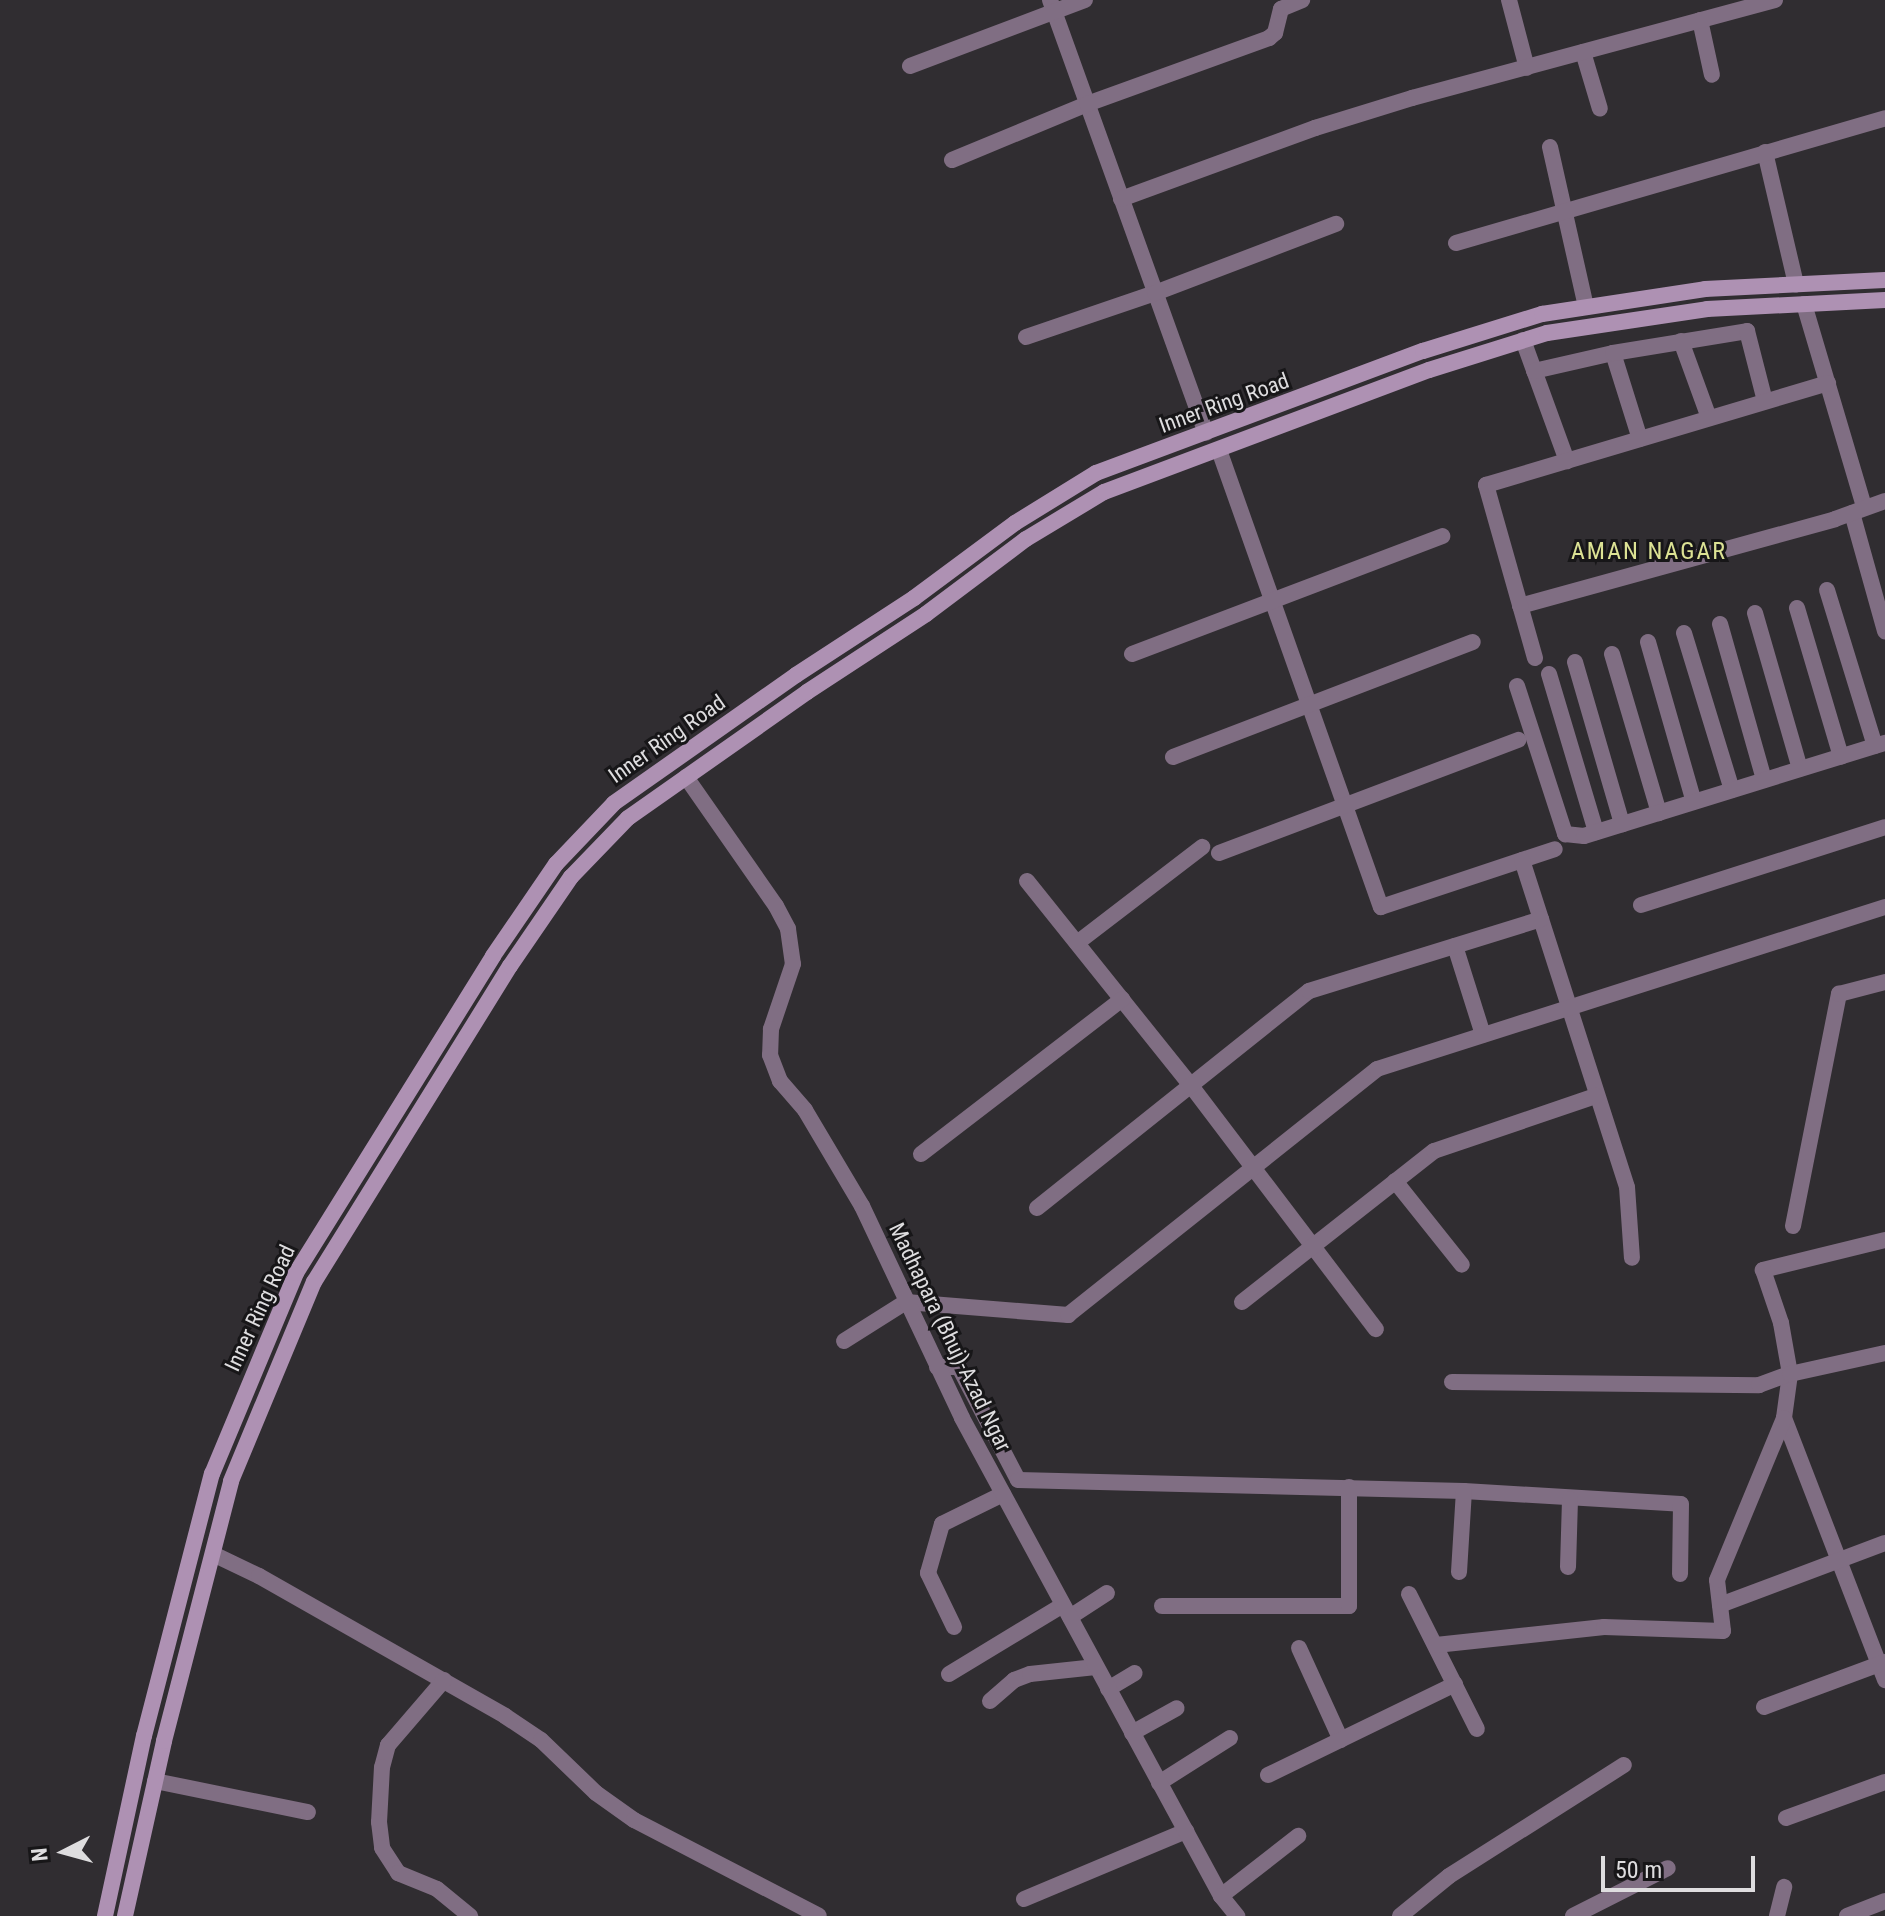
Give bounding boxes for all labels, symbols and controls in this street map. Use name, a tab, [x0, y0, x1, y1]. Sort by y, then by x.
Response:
street label: Inner Ring Road	[1155, 367, 1293, 439]
district label: AMAN NAGAR	[1571, 538, 1727, 566]
street label: Inner Ring Road	[604, 689, 730, 789]
street label: Madhapara (Bhuj)-Azad Ngar	[883, 1219, 1017, 1455]
street label: Inner Ring Road	[219, 1241, 301, 1375]
north arrow	[24, 1812, 104, 1892]
scale bar	[1605, 1840, 1759, 1890]
text: N	[26, 1847, 53, 1863]
text: 50 m	[1615, 1856, 1662, 1884]

